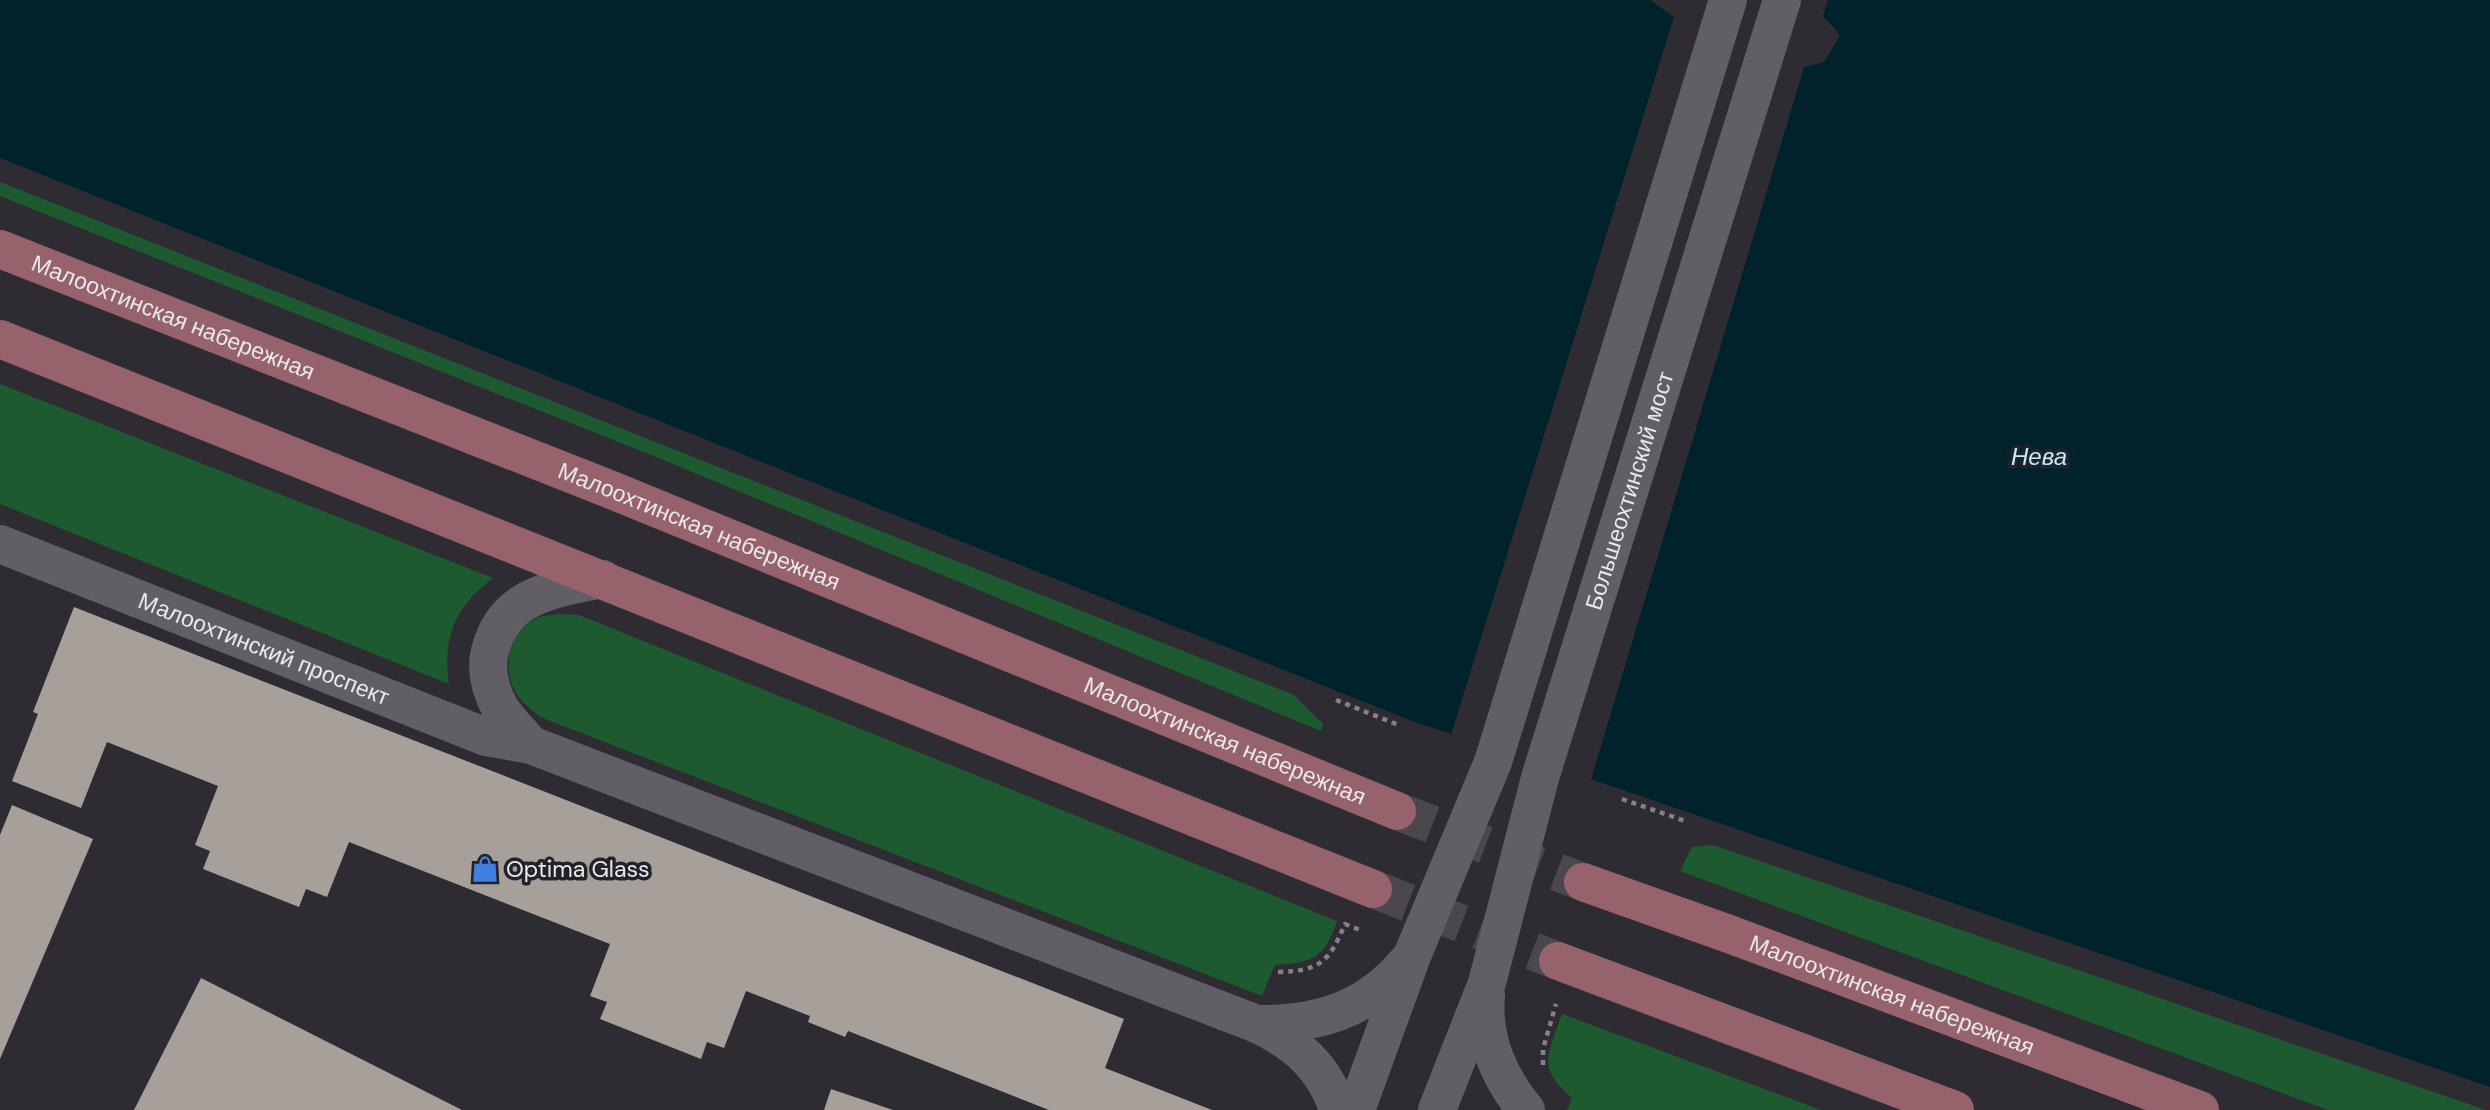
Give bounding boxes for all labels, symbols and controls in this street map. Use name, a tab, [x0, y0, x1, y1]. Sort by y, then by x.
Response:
street label: Малоохтинская набережная	[27, 248, 319, 387]
street label: Большеохтинский мост	[1578, 368, 1681, 614]
water label: Нева	[2011, 441, 2067, 472]
street label: Малоохтинская набережная	[554, 455, 845, 597]
street label: Малоохтинский проспект	[134, 585, 394, 712]
street label: Малоохтинская набережная	[1080, 670, 1370, 812]
shop icon: Optima Glass	[470, 854, 500, 884]
place label: Optima Glass	[506, 854, 650, 884]
street label: Малоохтинская набережная	[1745, 928, 2039, 1062]

